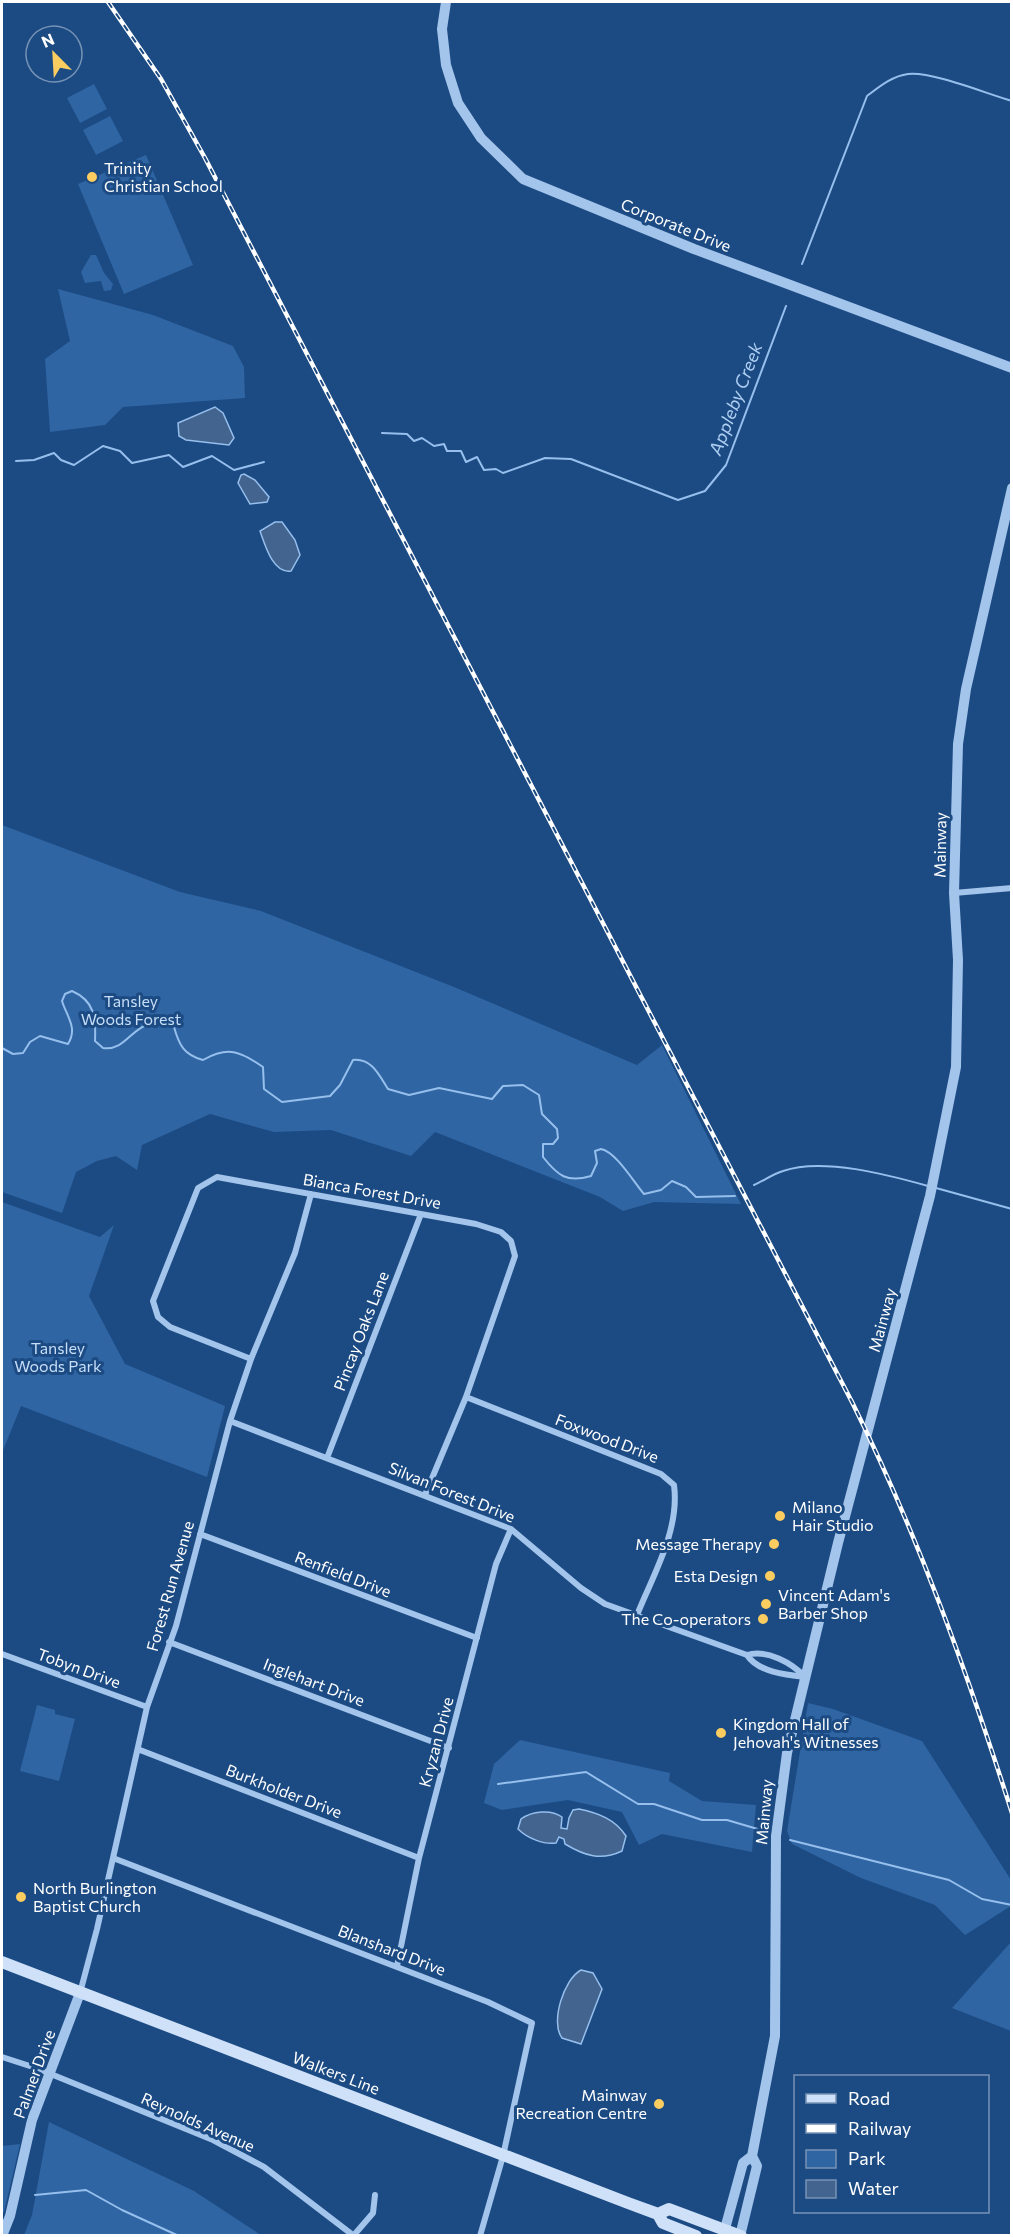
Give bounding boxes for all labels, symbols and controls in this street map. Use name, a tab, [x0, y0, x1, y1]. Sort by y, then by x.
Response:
north arrow	[24, 24, 84, 84]
text: N	[38, 29, 57, 51]
place label: Trinity Christian School	[104, 158, 223, 195]
marker: Trinity Christian School	[85, 170, 99, 184]
street label: Corporate Drive	[618, 194, 734, 255]
water label: Appleby Creek	[703, 338, 767, 459]
street label: Mainway	[929, 812, 950, 878]
park label: Tansley Woods Forest	[81, 991, 182, 1028]
street label: Bianca Forest Drive	[302, 1169, 443, 1212]
street label: Pincay Oaks Lane	[329, 1268, 392, 1393]
street label: Mainway	[864, 1286, 899, 1354]
park label: Tansley Woods Park	[14, 1338, 102, 1375]
street label: Foxwood Drive	[553, 1409, 662, 1466]
street label: Silvan Forest Drive	[386, 1458, 518, 1526]
place label: Milano Hair Studio	[792, 1497, 874, 1534]
marker: Milano Hair Studio	[773, 1509, 787, 1523]
street label: Forest Run Avenue	[142, 1518, 197, 1653]
place label: Message Therapy	[635, 1534, 762, 1553]
marker: Message Therapy	[767, 1537, 781, 1551]
street label: Renfield Drive	[292, 1546, 394, 1601]
place label: Esta Design	[674, 1566, 758, 1585]
marker: Esta Design	[763, 1569, 777, 1583]
place label: Vincent Adam's Barber Shop	[778, 1585, 890, 1622]
marker: Vincent Adam's Barber Shop	[759, 1597, 773, 1611]
place label: The Co-operators	[621, 1609, 751, 1628]
marker: The Co-operators	[756, 1612, 770, 1626]
street label: Tobyn Drive	[35, 1644, 123, 1691]
street label: Inglehart Drive	[261, 1653, 368, 1710]
street label: Kryzan Drive	[414, 1695, 457, 1789]
place label: Kingdom Hall of Jehovah's Witnesses	[733, 1714, 879, 1751]
marker: Kingdom Hall of Jehovah's Witnesses	[714, 1726, 728, 1740]
street label: Burkholder Drive	[223, 1760, 345, 1821]
street label: Mainway	[751, 1778, 776, 1846]
place label: North Burlington Baptist Church	[33, 1878, 157, 1915]
marker: North Burlington Baptist Church	[14, 1890, 28, 1904]
street label: Blanshard Drive	[336, 1920, 449, 1979]
street label: Palmer Drive	[9, 2027, 58, 2121]
street label: Walkers Line	[290, 2047, 383, 2098]
legend	[794, 2075, 989, 2213]
place label: Mainway Recreation Centre	[515, 2085, 647, 2122]
text: Road	[848, 2087, 890, 2109]
street label: Reynolds Avenue	[138, 2088, 258, 2155]
marker: Mainway Recreation Centre	[652, 2097, 666, 2111]
text: Railway	[848, 2117, 911, 2139]
text: Park	[848, 2147, 886, 2169]
text: Water	[848, 2177, 899, 2199]

